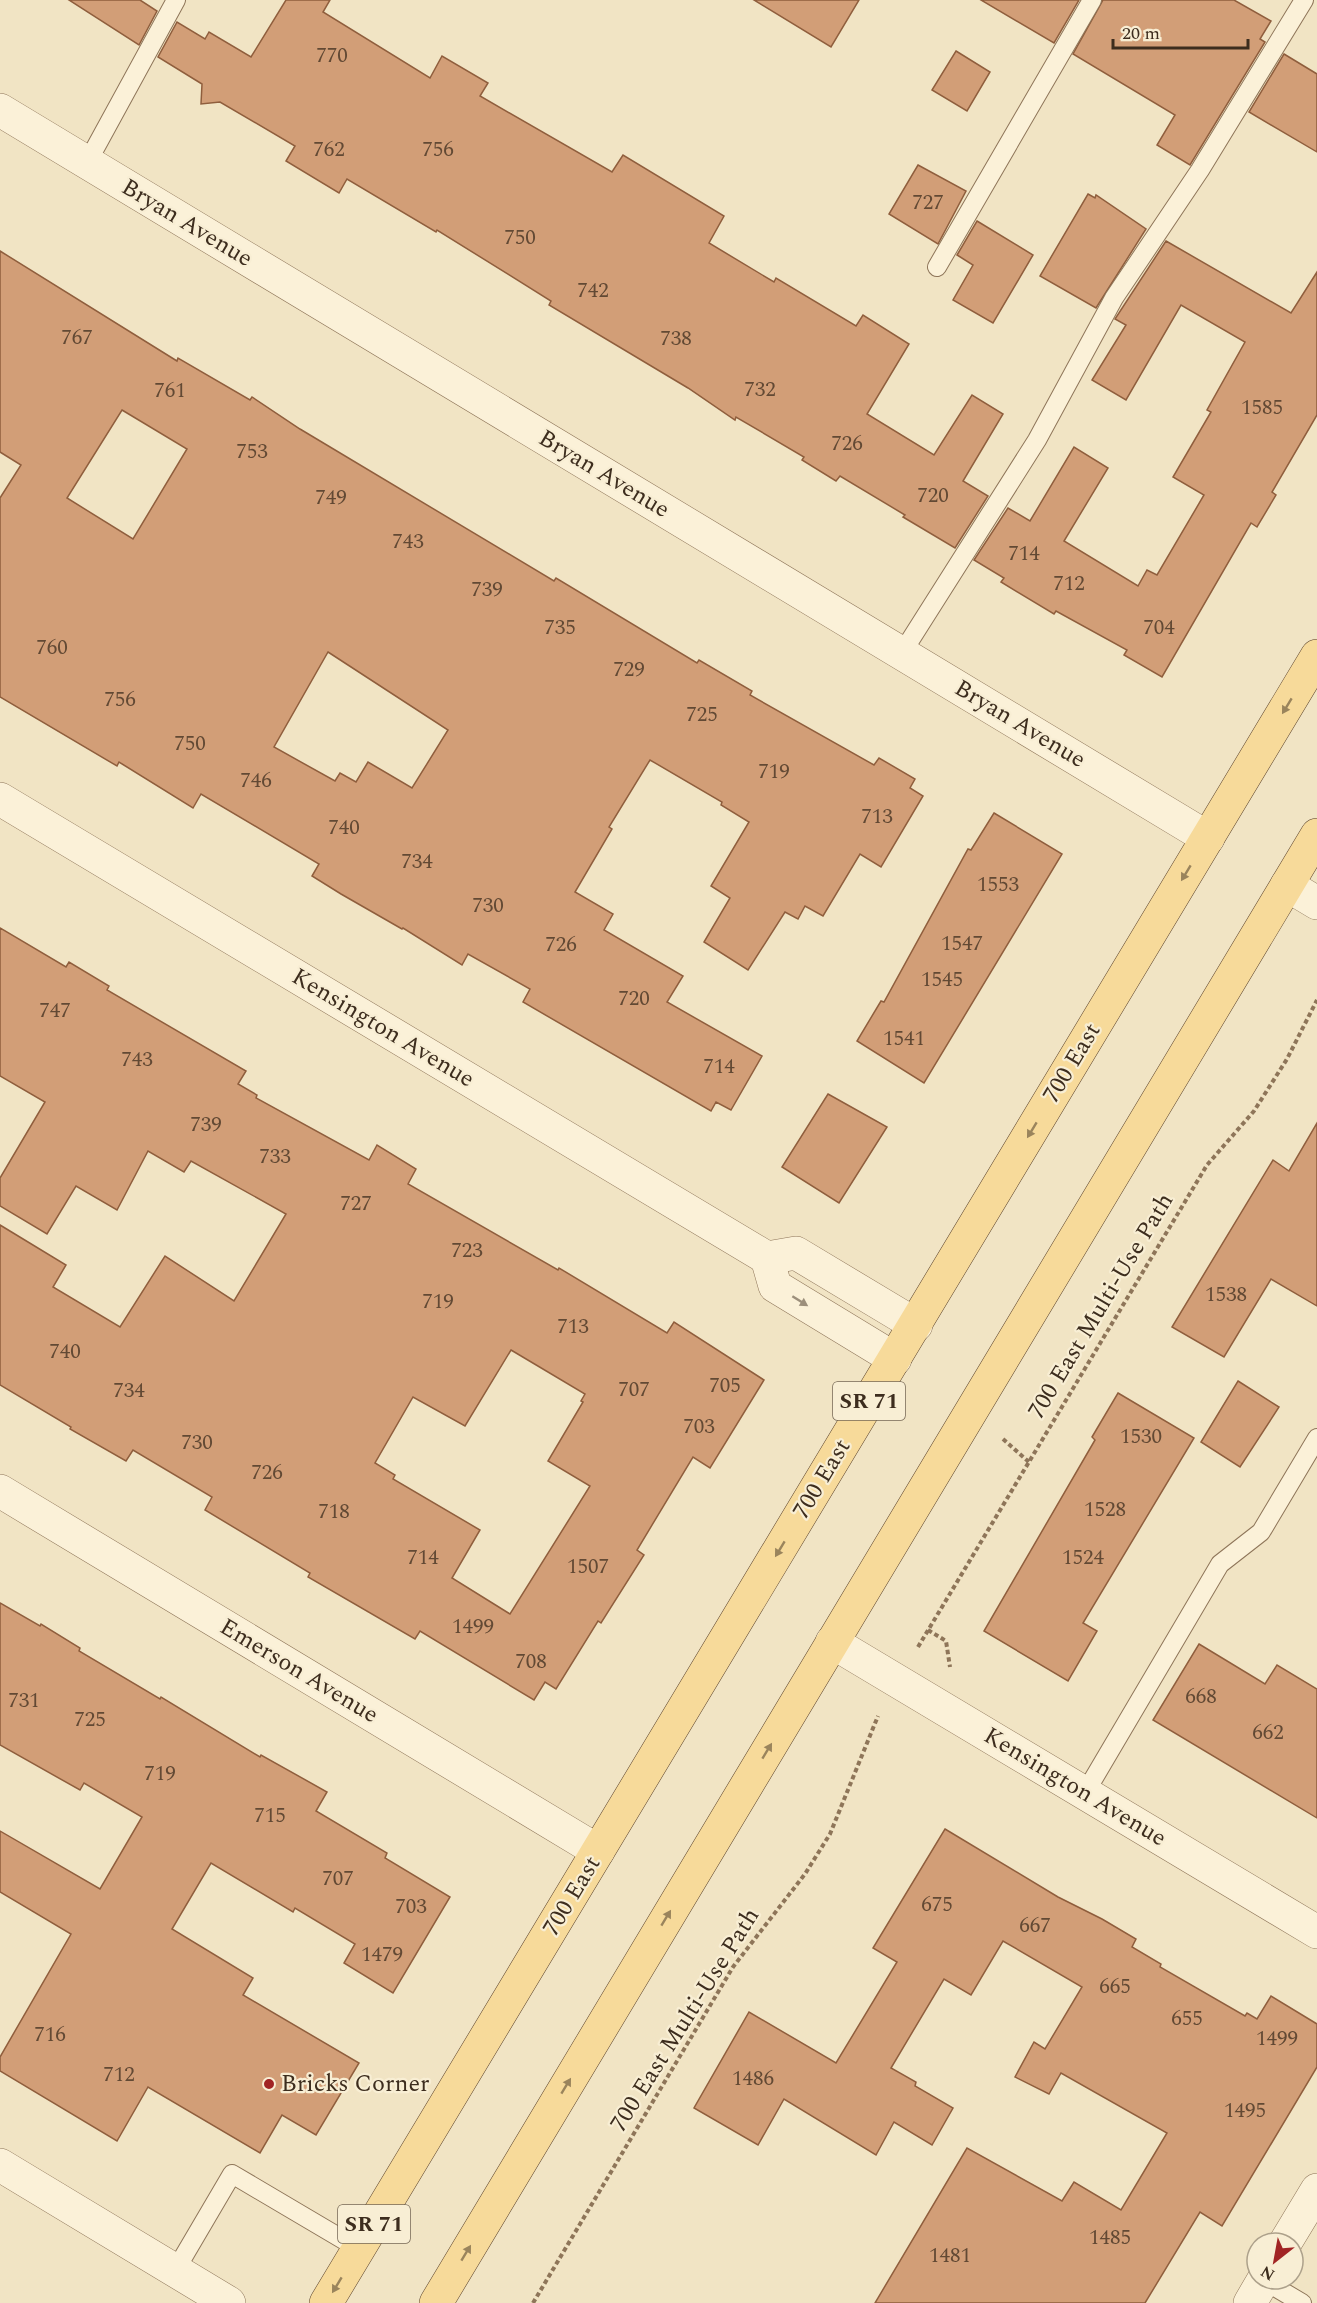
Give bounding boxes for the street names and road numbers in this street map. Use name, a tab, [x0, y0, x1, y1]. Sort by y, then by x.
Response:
street label: Bryan Avenue	[114, 170, 260, 276]
street label: Bryan Avenue	[531, 421, 677, 527]
street label: Bryan Avenue	[947, 671, 1093, 777]
street label: Kensington Avenue	[285, 959, 481, 1097]
street label: 700 East	[1034, 1016, 1110, 1110]
street label: 700 East Multi-Use Path	[1019, 1186, 1183, 1426]
road number: SR 71	[833, 1382, 905, 1420]
street label: 700 East	[784, 1432, 860, 1526]
street label: Emerson Avenue	[213, 1609, 385, 1733]
street label: Kensington Avenue	[977, 1718, 1173, 1856]
street label: 700 East	[534, 1849, 610, 1943]
street label: 700 East Multi-Use Path	[601, 1901, 769, 2139]
road number: SR 71	[338, 2205, 410, 2243]

